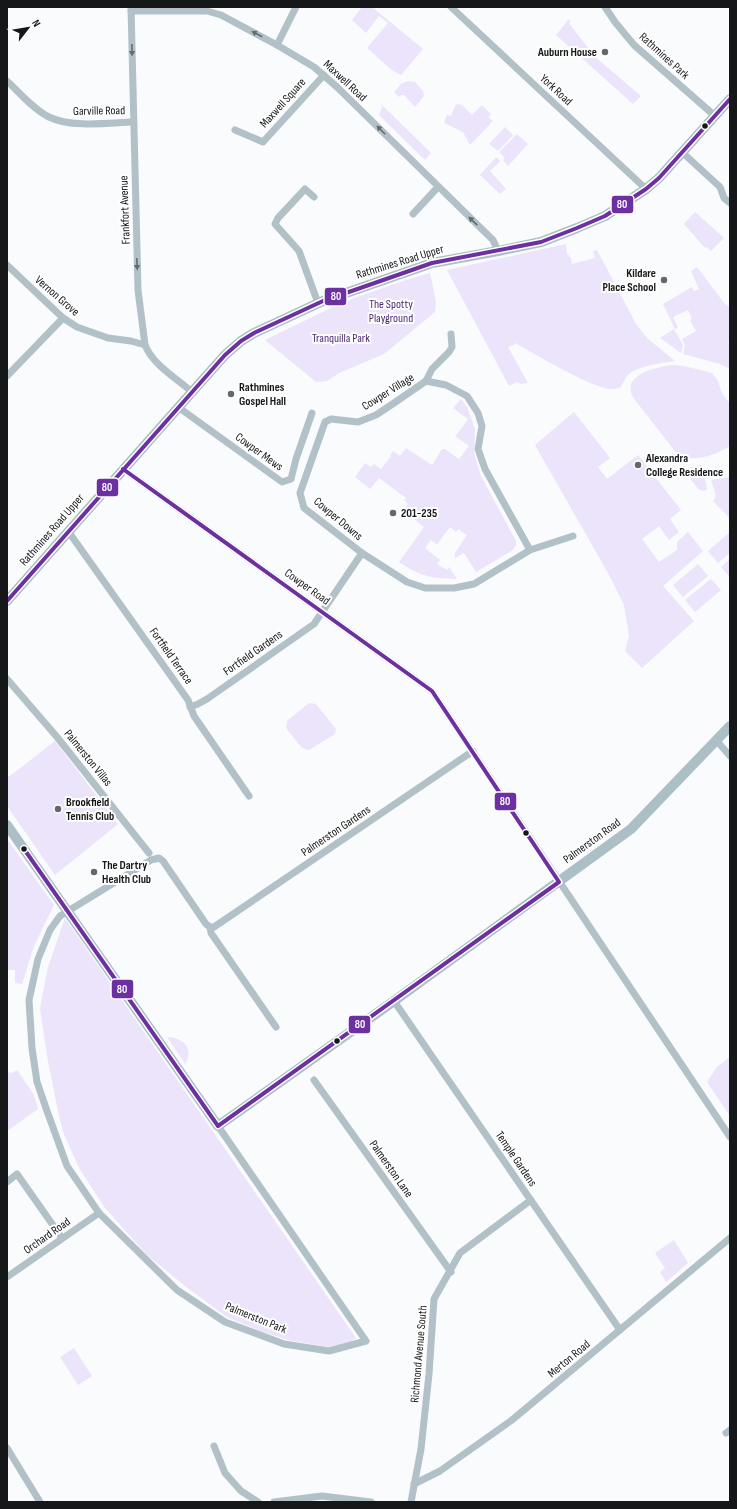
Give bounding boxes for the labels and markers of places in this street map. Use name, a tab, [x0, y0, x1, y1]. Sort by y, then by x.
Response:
place label: Auburn House	[537, 45, 597, 60]
marker: Auburn House	[600, 47, 610, 57]
unlabelled marker	[700, 121, 710, 131]
place label: Kildare Place School	[602, 266, 656, 295]
marker: Kildare Place School	[659, 275, 669, 285]
place label: Rathmines Gospel Hall	[239, 380, 286, 409]
marker: Rathmines Gospel Hall	[226, 389, 236, 399]
place label: Alexandra College Residence	[645, 451, 723, 480]
marker: Alexandra College Residence	[633, 460, 643, 470]
place label: 201-235	[401, 506, 437, 521]
marker: 201-235	[388, 508, 398, 518]
place label: Brookfield Tennis Club	[66, 795, 114, 824]
marker: Brookfield Tennis Club	[53, 804, 63, 814]
unlabelled marker	[521, 828, 531, 838]
unlabelled marker	[19, 844, 29, 854]
place label: The Dartry Health Club	[102, 858, 151, 887]
marker: The Dartry Health Club	[89, 867, 99, 877]
unlabelled marker	[332, 1036, 342, 1046]

